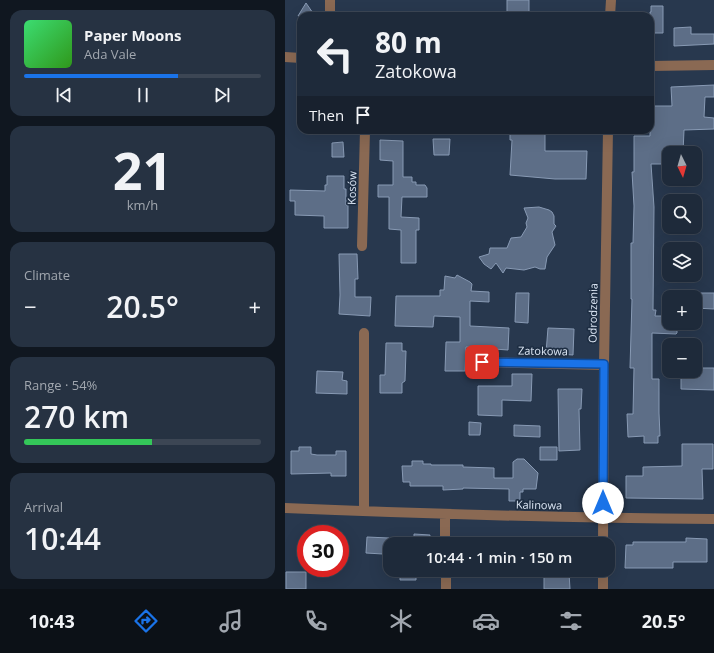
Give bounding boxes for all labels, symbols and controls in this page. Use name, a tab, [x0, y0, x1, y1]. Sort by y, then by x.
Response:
text: 80 m	[375, 23, 442, 61]
text: Paper Moons	[84, 25, 182, 45]
icon: left	[309, 28, 361, 80]
text: Ada Vale	[84, 45, 136, 63]
text: Zatokowa	[375, 59, 457, 83]
icon: previous	[53, 84, 75, 106]
icon: pause	[132, 84, 154, 106]
icon: next	[211, 84, 233, 106]
icon: arrive	[352, 104, 374, 126]
text: Then	[309, 105, 344, 125]
text: 21	[113, 134, 172, 205]
north arrow	[662, 146, 702, 186]
map controls	[662, 146, 702, 378]
street label: Kosów	[343, 170, 360, 205]
button: search	[662, 194, 702, 234]
text: km/h	[127, 196, 158, 214]
button: layers	[662, 242, 702, 282]
text: Climate	[24, 266, 70, 284]
street label: Odrodzenia	[584, 283, 601, 343]
text: 20.5°	[106, 286, 179, 327]
button: +	[662, 290, 702, 330]
text: −	[24, 291, 37, 321]
text: +	[248, 291, 261, 321]
button: −	[662, 338, 702, 378]
street label: Zatokowa	[518, 343, 568, 358]
pin	[465, 345, 499, 379]
icon: arrive	[471, 351, 493, 373]
text: Range · 54%	[24, 376, 97, 394]
text: 270 km	[24, 396, 129, 437]
position arrow	[582, 482, 624, 524]
street label: Kalinowa	[516, 497, 562, 512]
text: Arrival	[24, 498, 63, 516]
text: 10:44	[24, 518, 101, 559]
speed limit sign: 30	[297, 525, 349, 577]
text: 10:44 · 1 min · 150 m	[426, 547, 572, 567]
icon: directions	[132, 607, 160, 635]
icon: music	[217, 607, 245, 635]
icon: phone	[302, 607, 330, 635]
icon: climate	[387, 607, 415, 635]
icon: car	[472, 607, 500, 635]
icon: filters	[557, 607, 585, 635]
text: 10:43	[28, 609, 75, 633]
text: 20.5°	[642, 609, 685, 633]

